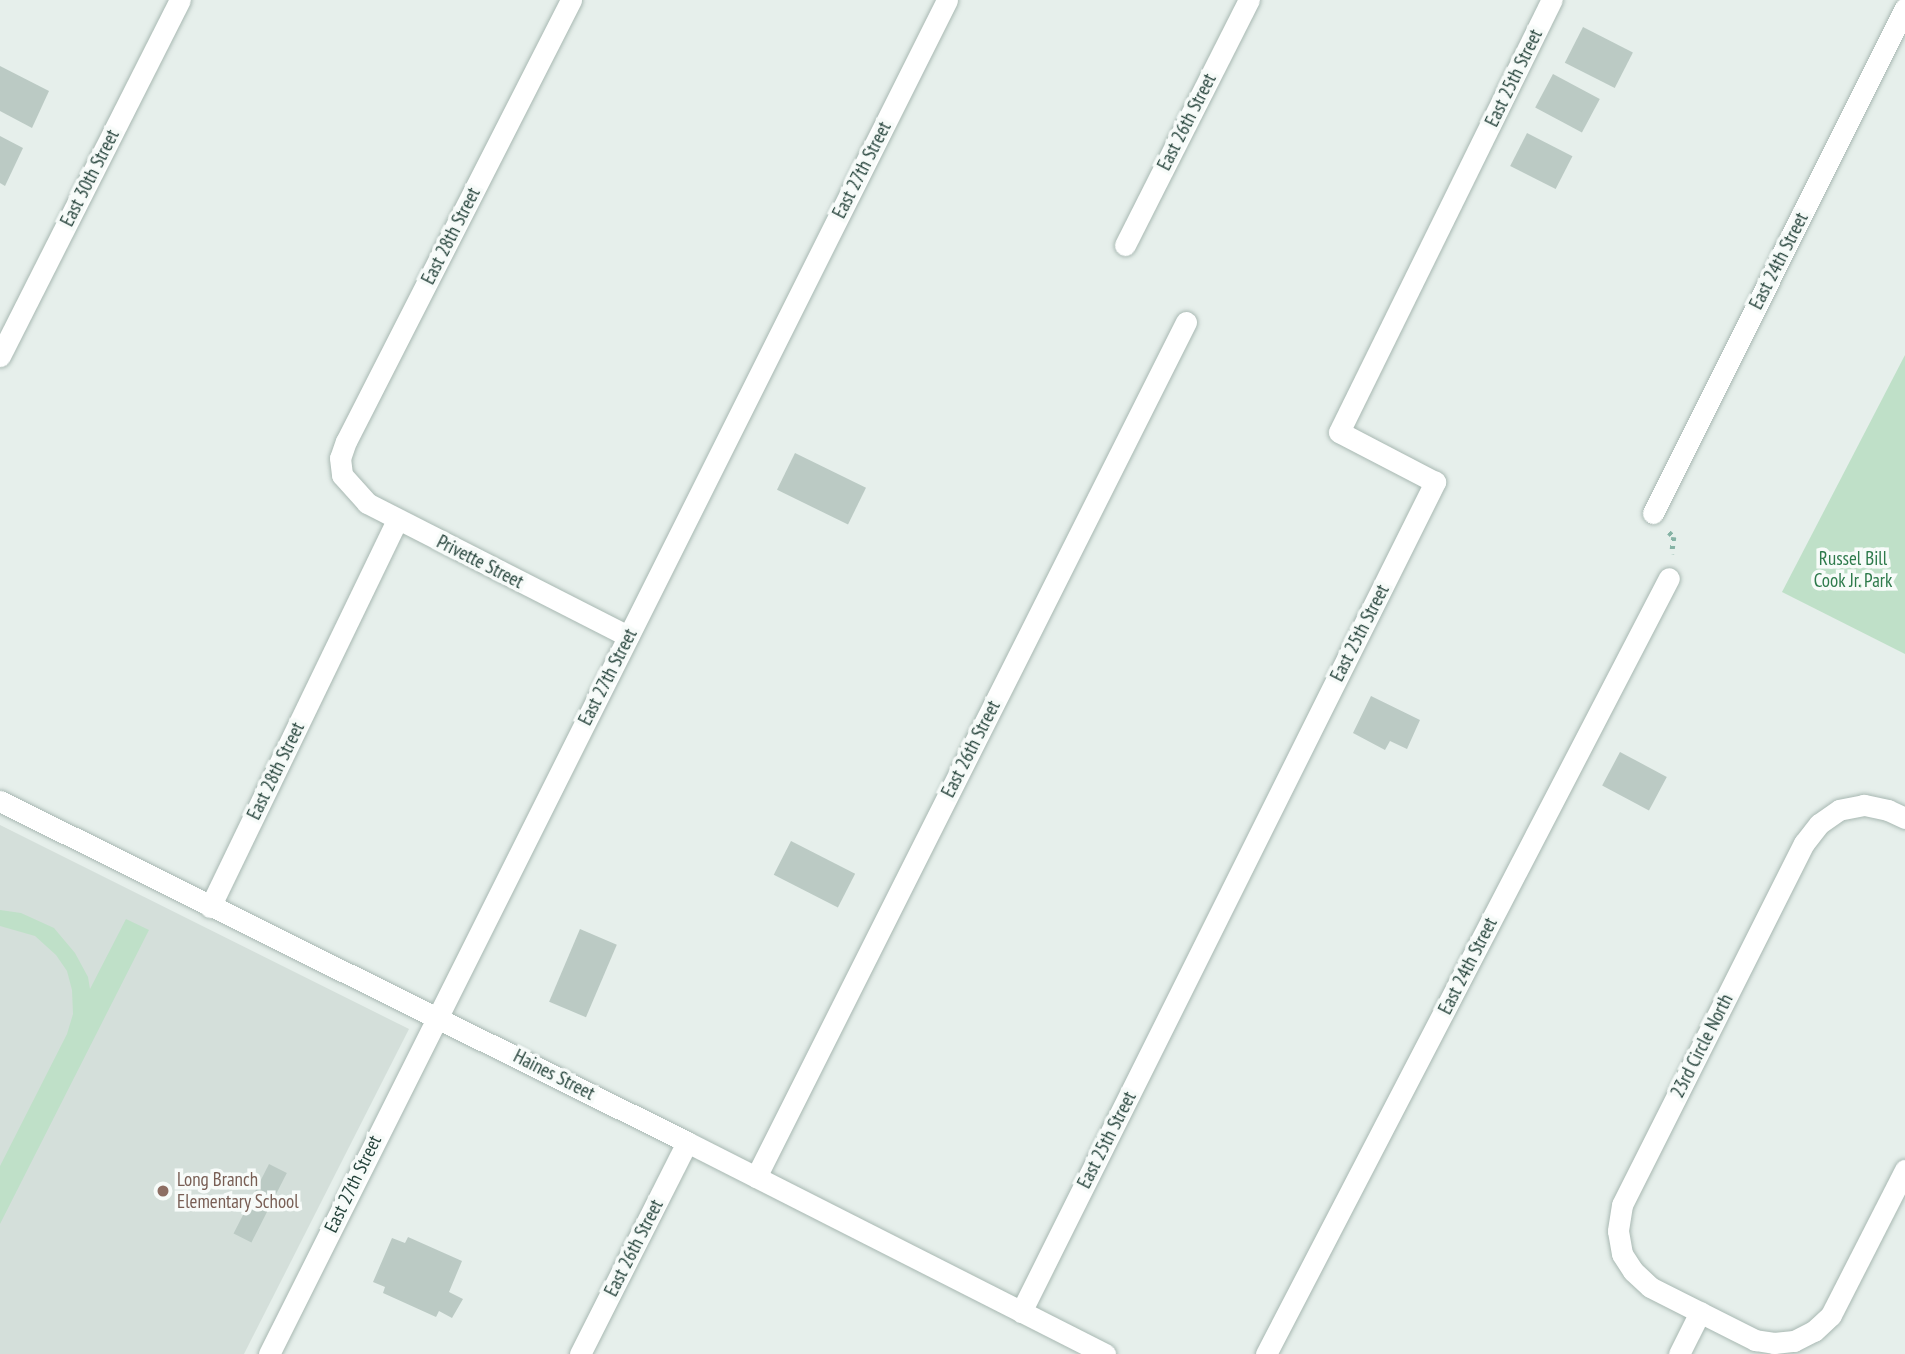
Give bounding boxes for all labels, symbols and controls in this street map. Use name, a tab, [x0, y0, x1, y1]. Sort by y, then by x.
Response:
street label: East 25th Street	[1481, 26, 1547, 130]
street label: East 26th Street	[1153, 70, 1221, 174]
street label: East 27th Street	[828, 118, 896, 222]
street label: East 30th Street	[56, 126, 124, 230]
street label: East 28th Street	[417, 184, 485, 288]
street label: East 24th Street	[1745, 209, 1813, 313]
street label: Privette Street	[433, 530, 527, 594]
park label: Russel Bill Cook Jr. Park	[1813, 548, 1893, 592]
street label: East 25th Street	[1326, 581, 1394, 685]
street label: East 27th Street	[574, 625, 642, 729]
street label: East 26th Street	[937, 697, 1005, 801]
street label: East 28th Street	[243, 719, 309, 823]
street label: East 24th Street	[1434, 914, 1502, 1018]
street label: 23rd Circle North	[1666, 990, 1738, 1102]
street label: Haines Street	[510, 1045, 598, 1105]
street label: East 25th Street	[1073, 1088, 1141, 1192]
street label: East 27th Street	[320, 1132, 386, 1236]
place label: Long Branch Elementary School	[177, 1169, 299, 1213]
marker: Long Branch Elementary School	[155, 1183, 171, 1199]
street label: East 26th Street	[600, 1196, 668, 1300]

